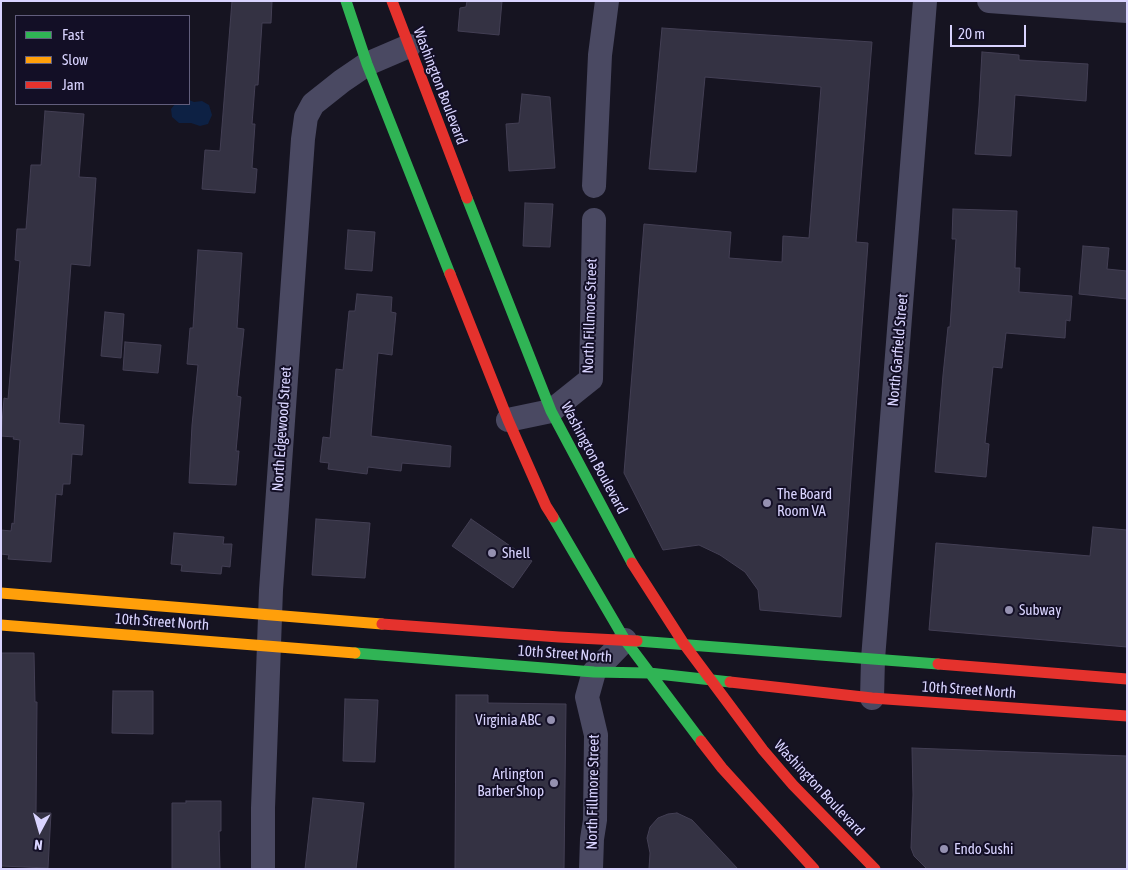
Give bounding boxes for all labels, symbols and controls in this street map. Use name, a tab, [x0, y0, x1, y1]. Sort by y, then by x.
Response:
legend	[15, 15, 190, 105]
scale bar	[953, 15, 1029, 47]
street label: Washington Boulevard	[409, 25, 471, 147]
text: 20 m	[958, 25, 985, 42]
text: Fast	[62, 26, 84, 43]
text: Slow	[62, 51, 88, 68]
text: Jam	[62, 76, 85, 93]
street label: North Fillmore Street	[579, 258, 601, 374]
street label: North Garfield Street	[884, 293, 912, 407]
street label: North Edgewood Street	[269, 366, 295, 492]
street label: Washington Boulevard	[557, 399, 631, 517]
place label: The Board Room VA	[777, 485, 832, 520]
marker: The Board Room VA	[761, 497, 773, 509]
place label: Shell	[502, 544, 530, 562]
marker: Shell	[486, 547, 498, 559]
place label: Subway	[1019, 601, 1061, 619]
marker: Subway	[1003, 604, 1015, 616]
street label: 10th Street North	[114, 610, 210, 634]
street label: 10th Street North	[517, 642, 613, 666]
street label: 10th Street North	[921, 678, 1017, 702]
place label: Virginia ABC	[475, 711, 541, 729]
marker: Virginia ABC	[545, 714, 557, 726]
street label: North Fillmore Street	[583, 734, 603, 850]
street label: Washington Boulevard	[770, 736, 868, 840]
place label: Arlington Barber Shop	[477, 765, 544, 800]
marker: Arlington Barber Shop	[548, 777, 560, 789]
north arrow	[15, 805, 65, 855]
text: N	[33, 837, 43, 853]
place label: Endo Sushi	[954, 840, 1013, 858]
marker: Endo Sushi	[938, 843, 950, 855]

